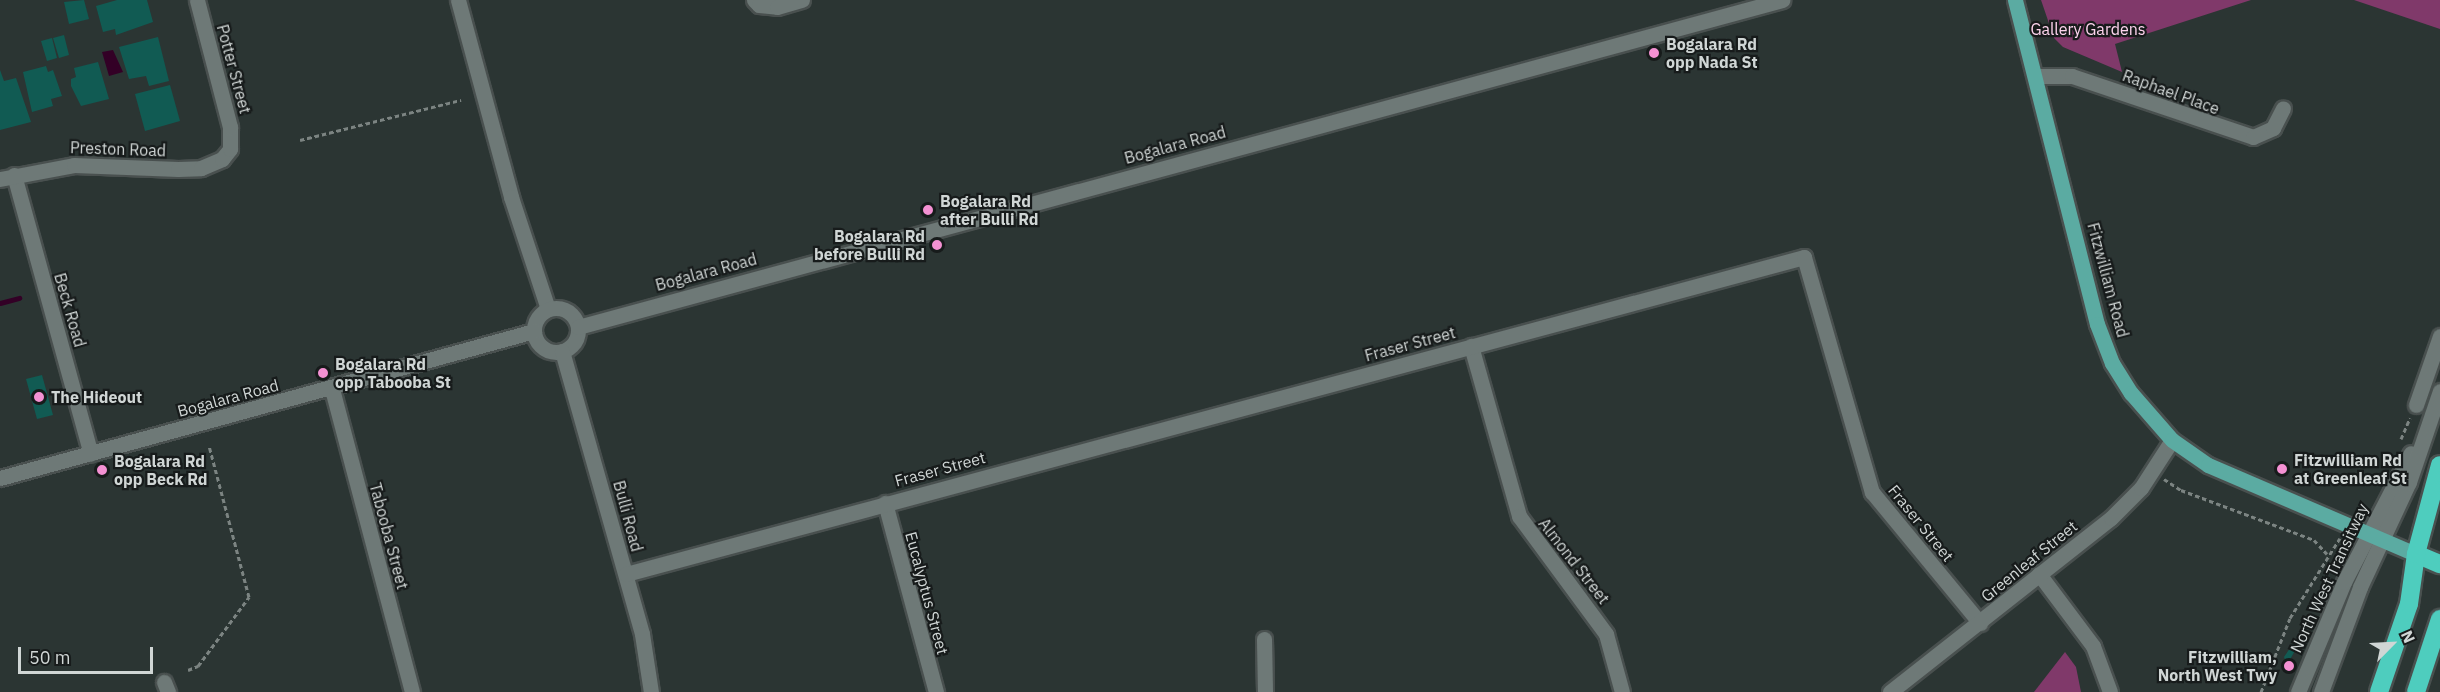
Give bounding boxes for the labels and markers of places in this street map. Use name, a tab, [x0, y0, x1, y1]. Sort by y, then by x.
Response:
place label: Bogalara Rd opp Nada St	[1666, 34, 1758, 72]
marker: Bogalara Rd opp Nada St	[1647, 46, 1661, 60]
place label: Bogalara Rd after Bulli Rd	[940, 191, 1039, 229]
marker: Bogalara Rd after Bulli Rd	[921, 203, 935, 217]
place label: Bogalara Rd before Bulli Rd	[814, 226, 925, 264]
marker: Bogalara Rd before Bulli Rd	[930, 238, 944, 252]
place label: Bogalara Rd opp Tabooba St	[335, 354, 451, 392]
marker: Bogalara Rd opp Tabooba St	[316, 366, 330, 380]
place label: The Hideout	[51, 387, 142, 407]
marker: The Hideout	[32, 390, 46, 404]
place label: Fitzwilliam Rd at Greenleaf St	[2294, 450, 2407, 488]
place label: Bogalara Rd opp Beck Rd	[114, 451, 207, 489]
marker: Fitzwilliam Rd at Greenleaf St	[2275, 462, 2289, 476]
marker: Bogalara Rd opp Beck Rd	[95, 463, 109, 477]
place label: Fitzwilliam, North West Twy	[2158, 647, 2277, 685]
marker: Fitzwilliam, North West Twy	[2282, 659, 2296, 673]

